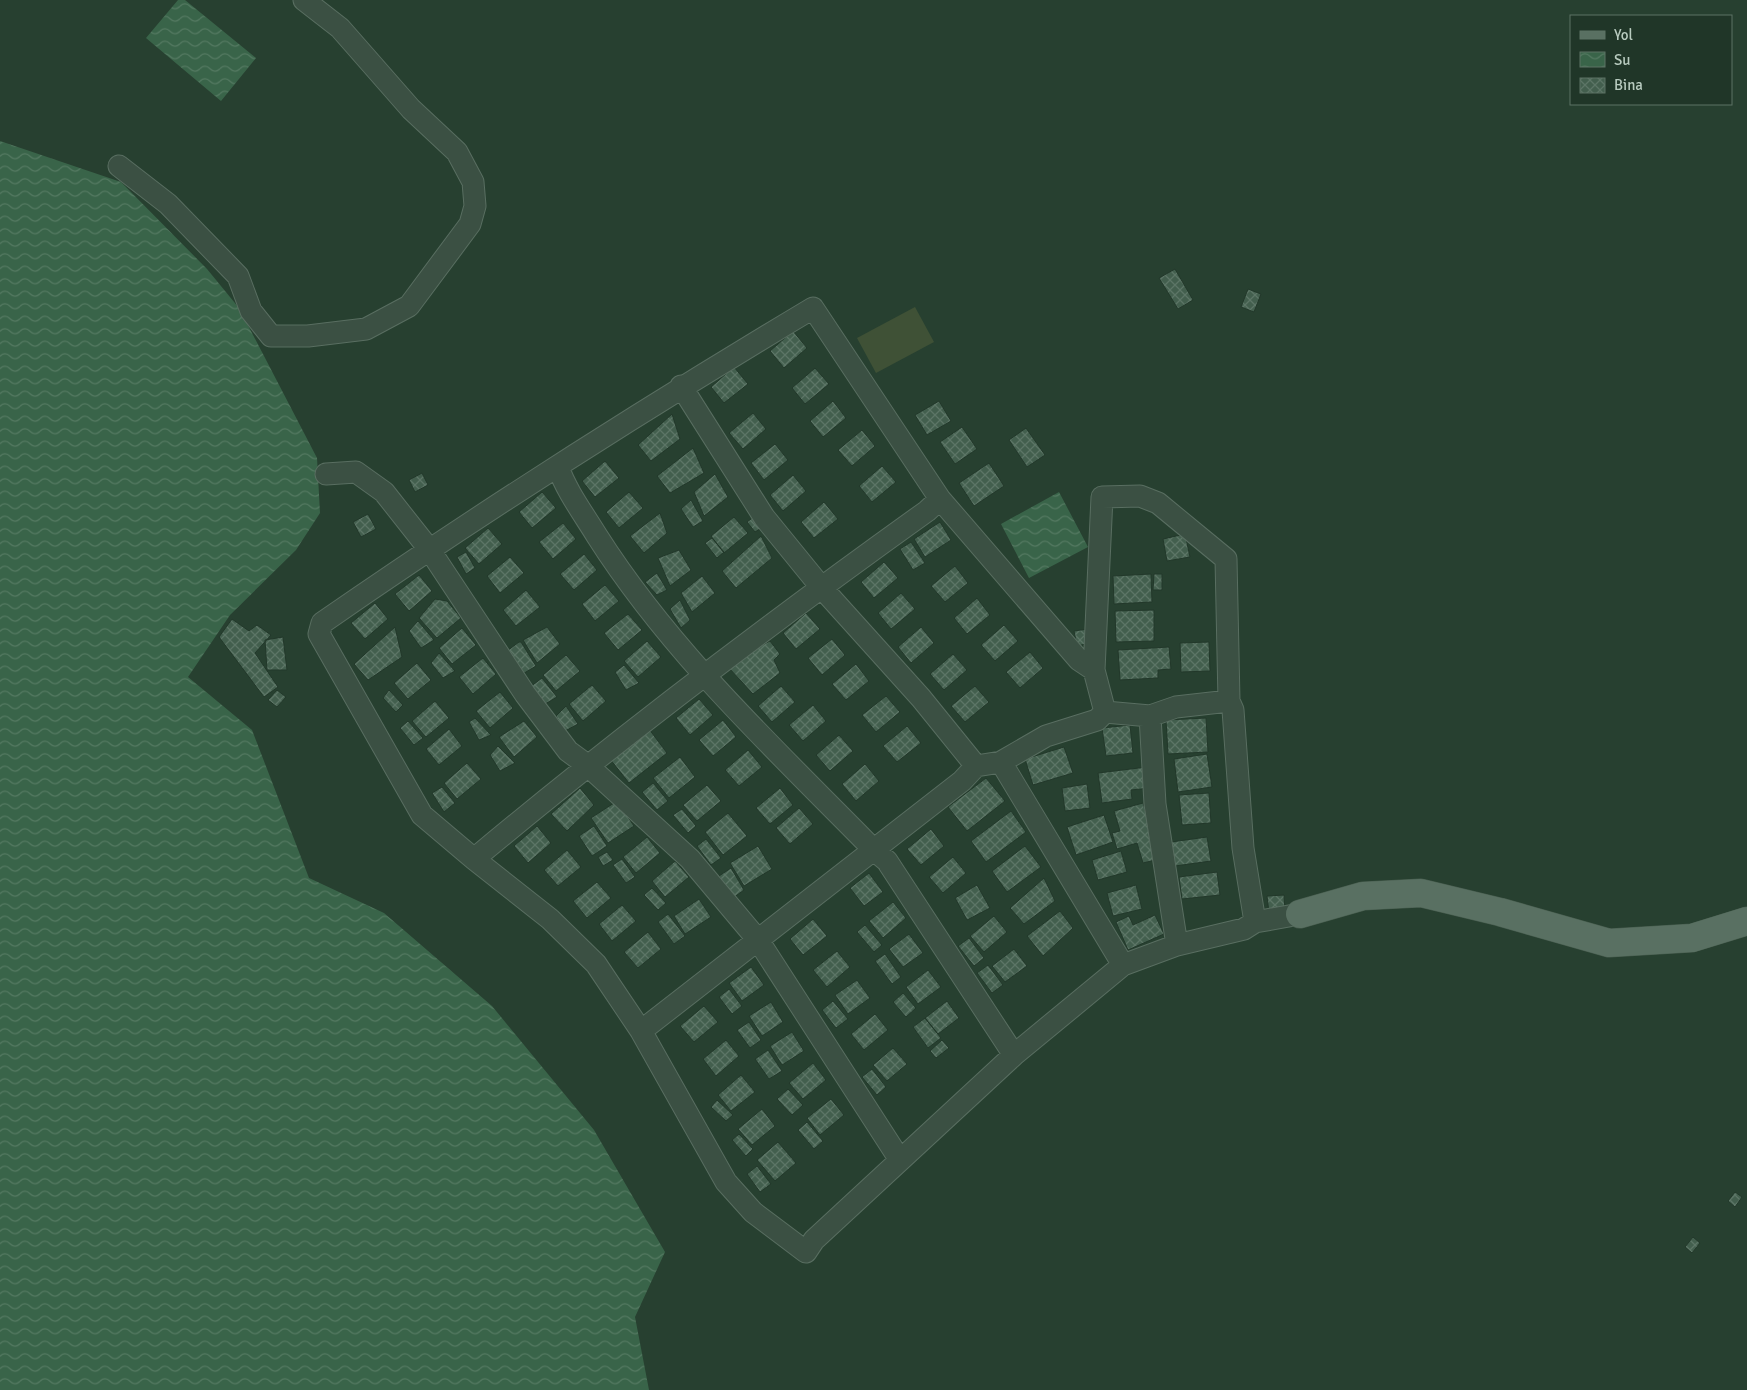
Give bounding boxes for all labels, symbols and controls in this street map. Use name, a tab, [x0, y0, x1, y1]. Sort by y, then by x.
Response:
legend	[1570, 15, 1732, 105]
text: Yol	[1614, 26, 1633, 44]
text: Su	[1614, 51, 1631, 69]
text: Bina	[1614, 76, 1643, 94]

